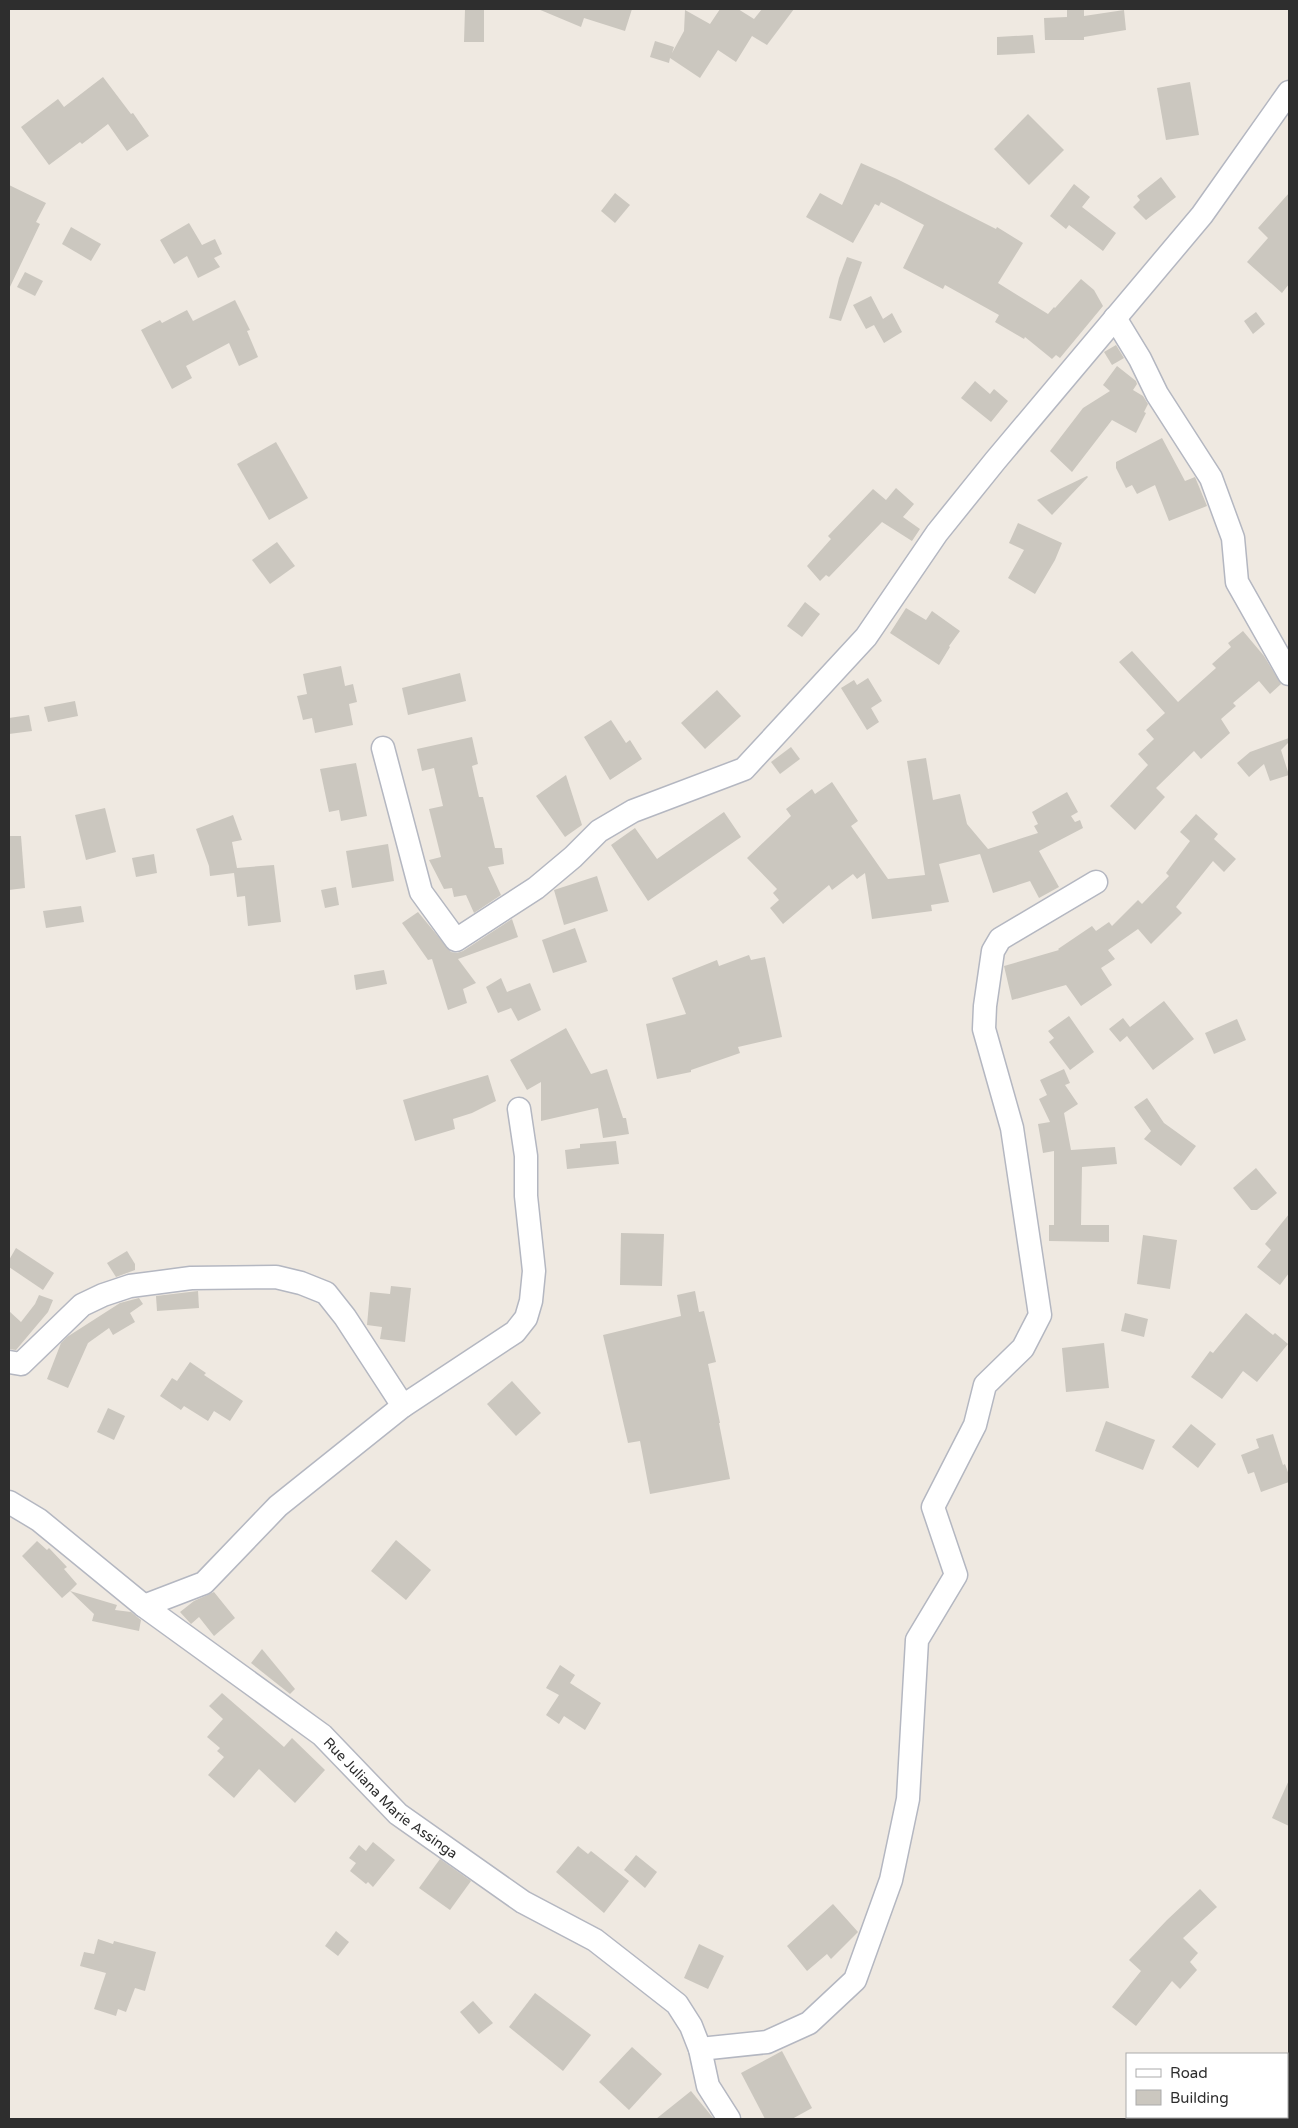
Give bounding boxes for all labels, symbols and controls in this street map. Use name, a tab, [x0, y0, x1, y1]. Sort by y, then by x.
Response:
street label: Rue Juliana Marie Assinga	[320, 1734, 461, 1862]
legend	[1126, 2053, 1288, 2118]
text: Road	[1170, 2064, 1208, 2082]
text: Building	[1170, 2089, 1229, 2107]

